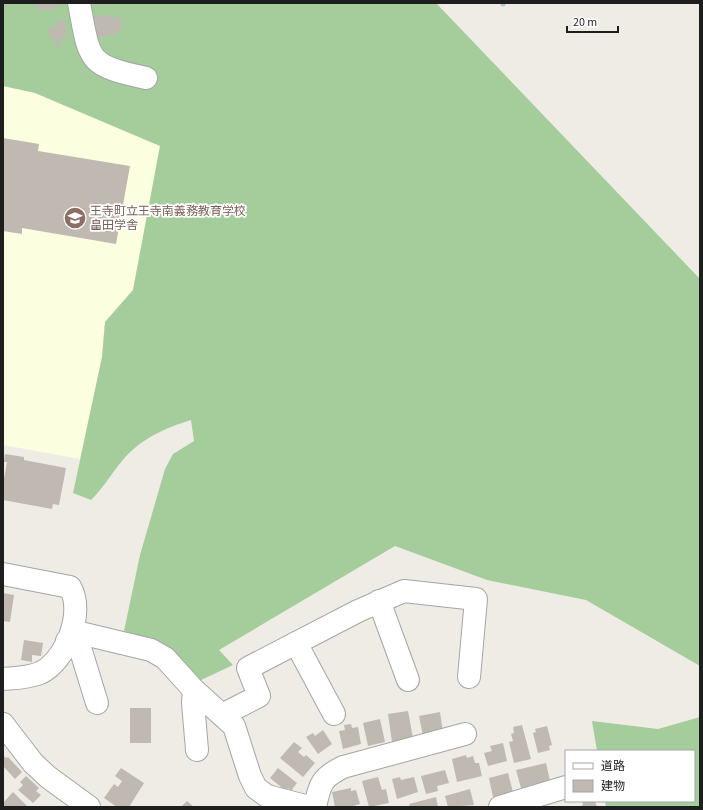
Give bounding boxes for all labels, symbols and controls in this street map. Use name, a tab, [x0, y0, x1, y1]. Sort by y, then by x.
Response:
scale bar	[567, 8, 618, 34]
text: 20 m	[573, 14, 597, 31]
place label: 王寺町立王寺南義務教育学校 畠田学舎	[90, 203, 246, 234]
school or university icon: 王寺町立王寺南義務教育学校 畠田学舎	[62, 205, 88, 231]
legend	[565, 750, 695, 802]
text: 道路	[601, 758, 625, 775]
text: 建物	[601, 778, 625, 795]

